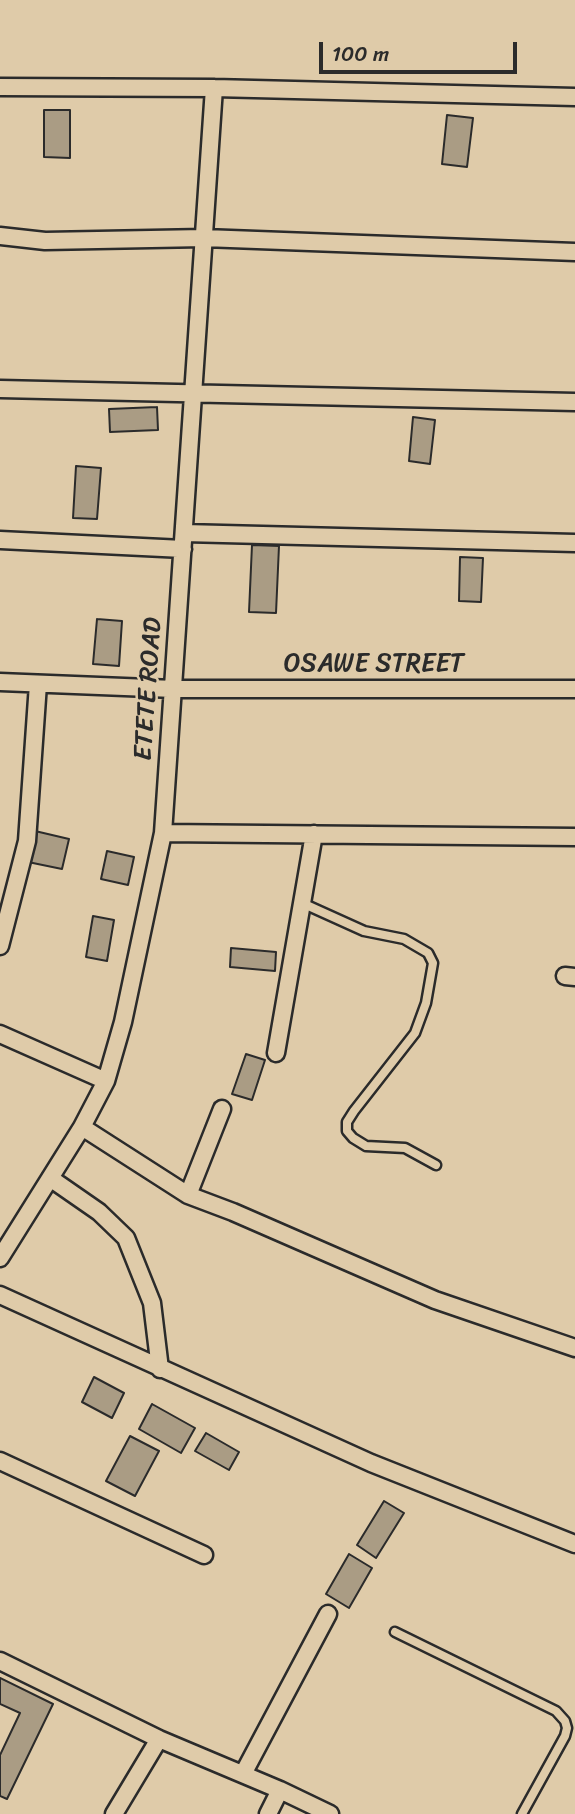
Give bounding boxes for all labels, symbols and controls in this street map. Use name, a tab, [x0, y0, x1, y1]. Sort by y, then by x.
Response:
scale bar	[323, 28, 521, 72]
text: 100 m	[332, 35, 389, 73]
street label: ETETE ROAD	[128, 616, 170, 762]
street label: OSAWE STREET	[284, 648, 464, 680]

